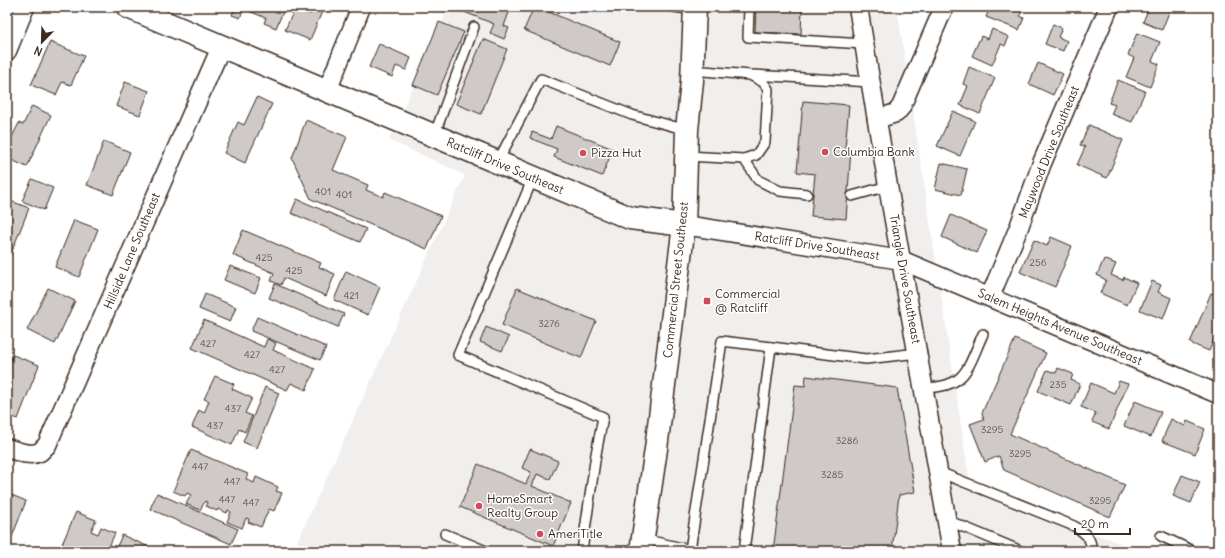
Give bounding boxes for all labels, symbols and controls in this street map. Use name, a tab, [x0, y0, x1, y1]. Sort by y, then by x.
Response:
north arrow	[22, 22, 62, 62]
text: N	[32, 43, 44, 59]
street label: Maywood Drive Southeast	[1015, 83, 1082, 220]
street label: Ratcliff Drive Southeast	[444, 134, 566, 197]
place label: Columbia Bank	[833, 144, 915, 159]
place label: Pizza Hut	[591, 145, 642, 160]
marker: Columbia Bank	[820, 147, 830, 157]
marker: Pizza Hut	[578, 148, 588, 158]
house number: 401	[315, 185, 331, 198]
house number: 401	[336, 188, 352, 201]
street label: Hillside Lane Southeast	[100, 190, 163, 311]
street label: Commercial Street Southeast	[660, 201, 691, 359]
street label: Triangle Drive Southeast	[887, 213, 924, 345]
street label: Ratcliff Drive Southeast	[754, 228, 881, 263]
house number: 425	[255, 251, 273, 264]
house number: 256	[1030, 256, 1047, 269]
house number: 425	[285, 264, 303, 277]
street label: Salem Heights Avenue Southeast	[976, 285, 1145, 368]
place label: Commercial @ Ratcliff	[715, 286, 780, 315]
house number: 421	[343, 289, 359, 302]
marker: Commercial @ Ratcliff	[702, 296, 712, 306]
house number: 3276	[538, 317, 560, 330]
house number: 427	[200, 337, 216, 350]
house number: 427	[244, 348, 260, 361]
house number: 427	[269, 363, 285, 376]
house number: 235	[1050, 378, 1067, 391]
house number: 437	[225, 402, 241, 415]
house number: 437	[207, 419, 223, 432]
house number: 3295	[981, 423, 1004, 436]
house number: 3286	[836, 434, 859, 447]
house number: 3295	[1009, 447, 1032, 460]
house number: 447	[192, 460, 208, 473]
house number: 3285	[821, 468, 844, 481]
house number: 447	[224, 475, 240, 488]
place label: HomeSmart Realty Group	[487, 491, 558, 520]
house number: 447	[219, 493, 235, 506]
house number: 3295	[1089, 494, 1112, 507]
house number: 447	[243, 496, 259, 509]
marker: HomeSmart Realty Group	[474, 501, 484, 511]
scale bar	[1075, 510, 1130, 536]
text: 20 m	[1081, 516, 1109, 531]
place label: AmeriTitle	[548, 526, 602, 541]
marker: AmeriTitle	[535, 529, 545, 539]

